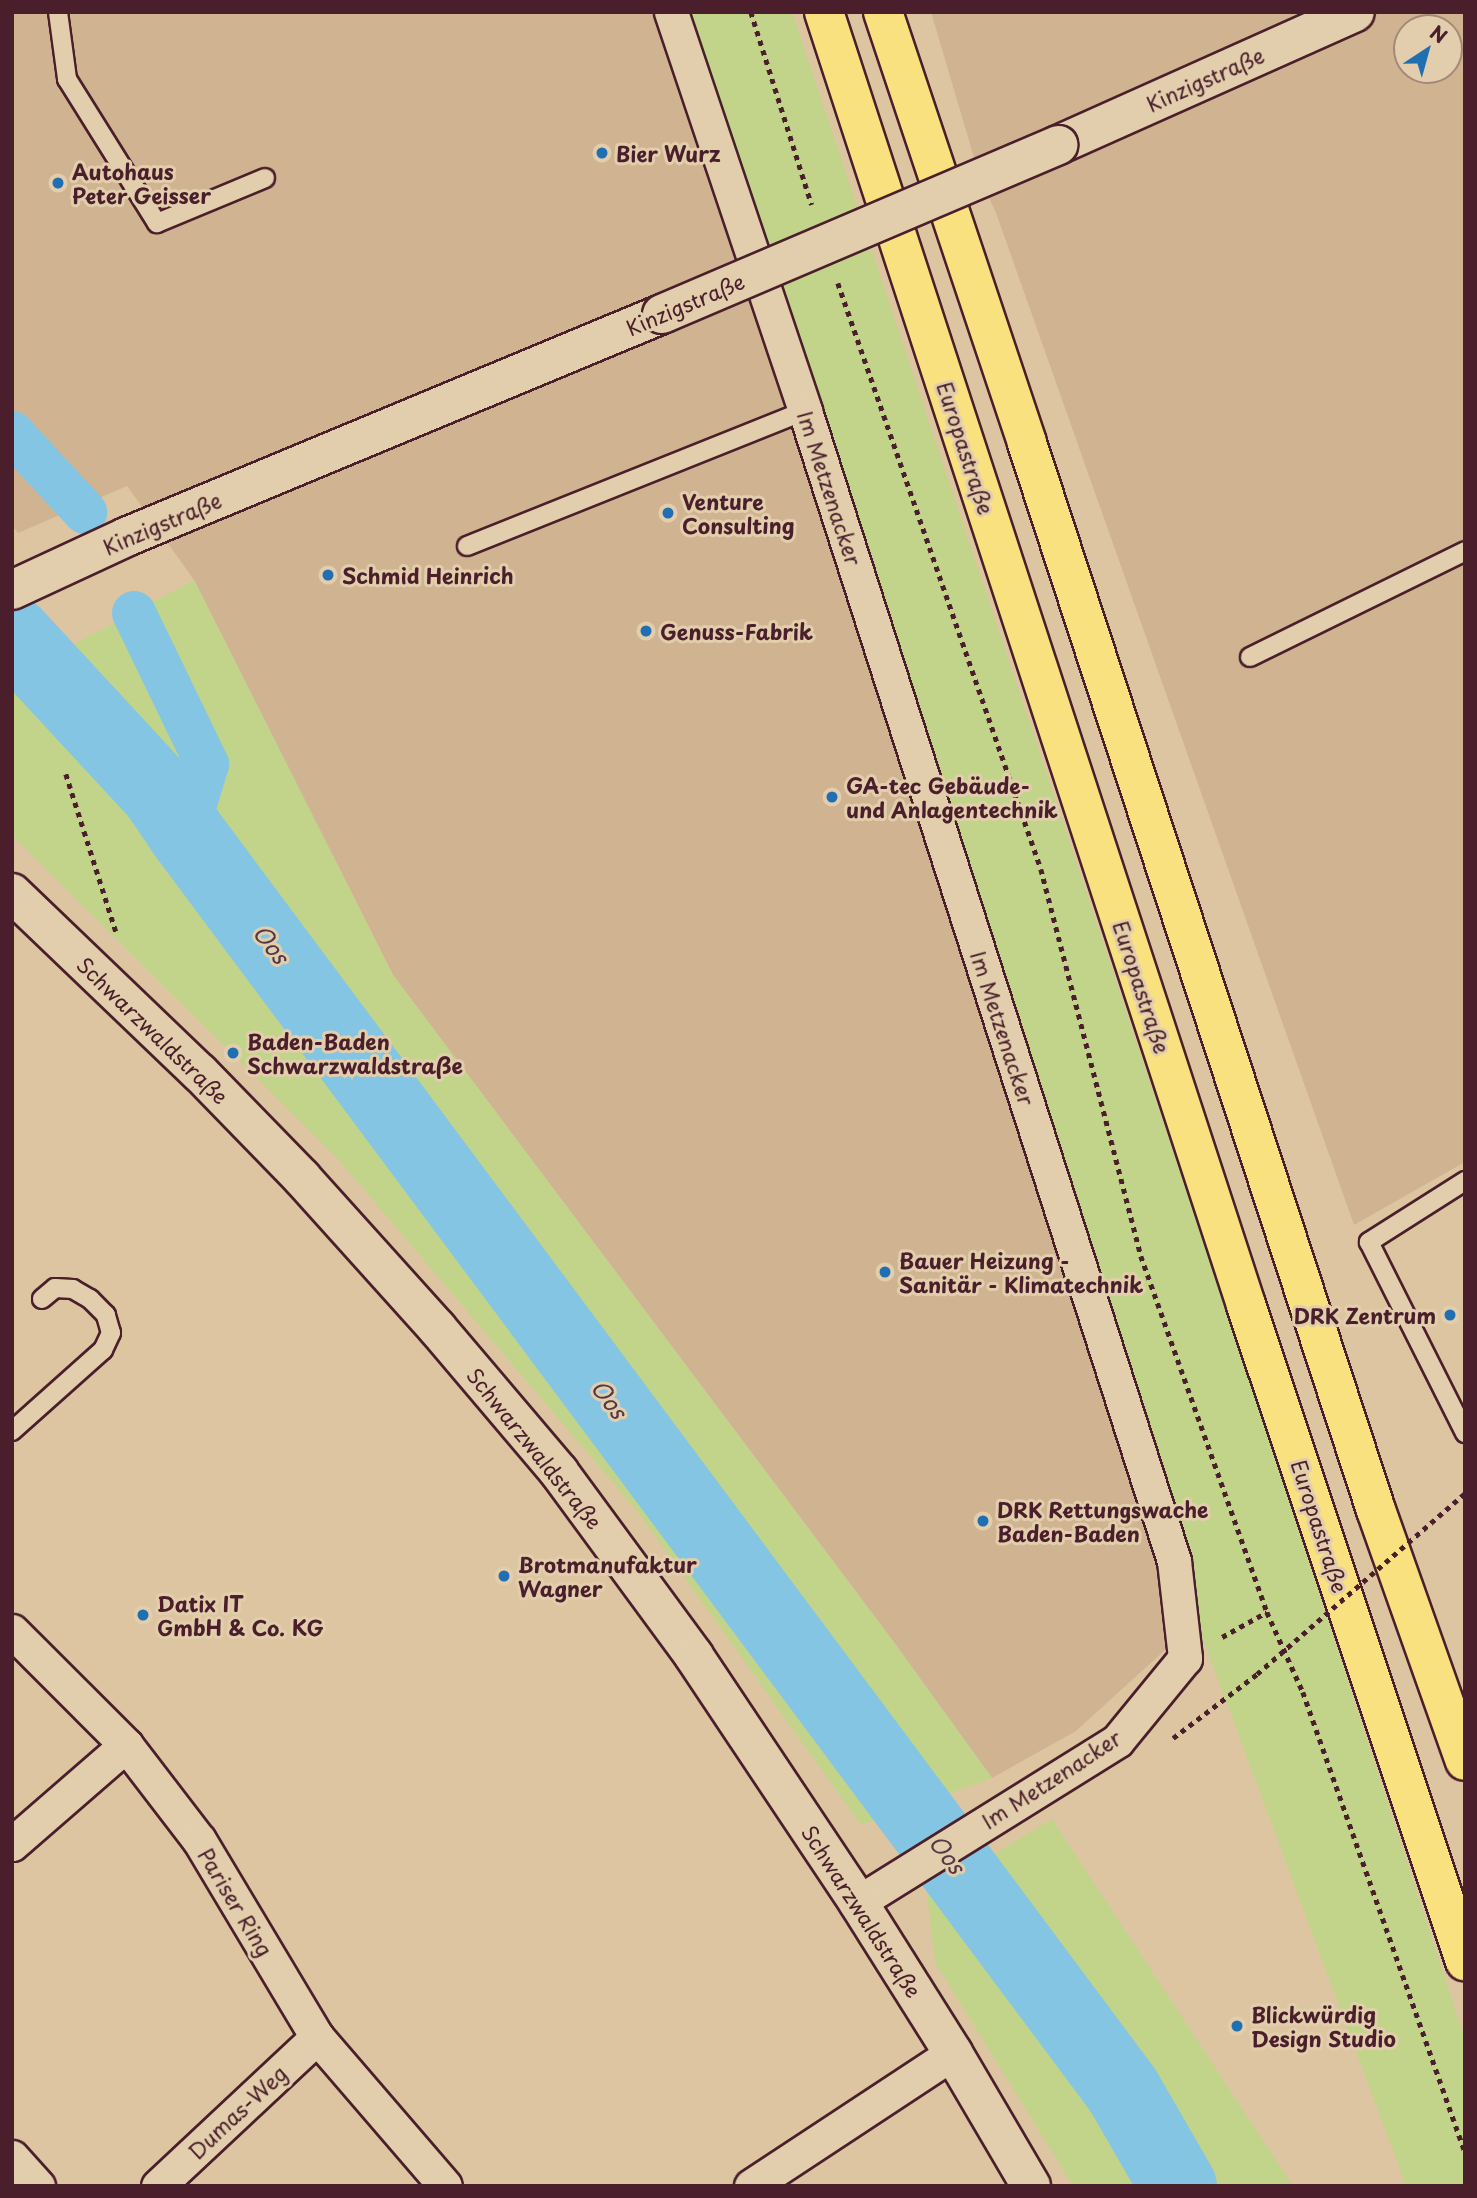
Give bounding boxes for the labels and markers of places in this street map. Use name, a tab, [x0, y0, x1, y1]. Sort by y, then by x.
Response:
place label: Bier Wurz	[616, 140, 722, 166]
marker: Bier Wurz	[594, 145, 610, 161]
place label: Autohaus Peter Geisser	[72, 158, 211, 208]
marker: Autohaus Peter Geisser	[50, 175, 66, 191]
place label: Venture Consulting	[682, 488, 794, 538]
marker: Venture Consulting	[660, 505, 676, 521]
place label: Schmid Heinrich	[342, 562, 514, 588]
marker: Schmid Heinrich	[320, 567, 336, 583]
place label: Genuss-Fabrik	[660, 618, 813, 644]
marker: Genuss-Fabrik	[638, 623, 654, 639]
place label: GA-tec Gebäude- und Anlagentechnik	[846, 772, 1058, 822]
marker: GA-tec Gebäude- und Anlagentechnik	[824, 789, 840, 805]
place label: Baden-Baden Schwarzwaldstraße	[247, 1028, 463, 1078]
marker: Baden-Baden Schwarzwaldstraße	[225, 1045, 241, 1061]
place label: Bauer Heizung - Sanitär - Klimatechnik	[899, 1247, 1144, 1297]
marker: Bauer Heizung - Sanitär - Klimatechnik	[877, 1264, 893, 1280]
place label: DRK Zentrum	[1291, 1302, 1436, 1328]
marker: DRK Zentrum	[1442, 1307, 1458, 1323]
place label: DRK Rettungswache Baden-Baden	[997, 1496, 1211, 1546]
marker: DRK Rettungswache Baden-Baden	[975, 1513, 991, 1529]
place label: Brotmanufaktur Wagner	[518, 1551, 697, 1601]
marker: Brotmanufaktur Wagner	[496, 1568, 512, 1584]
place label: Datix IT GmbH & Co. KG	[157, 1590, 325, 1640]
marker: Datix IT GmbH & Co. KG	[135, 1607, 151, 1623]
place label: Blickwürdig Design Studio	[1251, 2001, 1396, 2051]
marker: Blickwürdig Design Studio	[1229, 2018, 1245, 2034]

